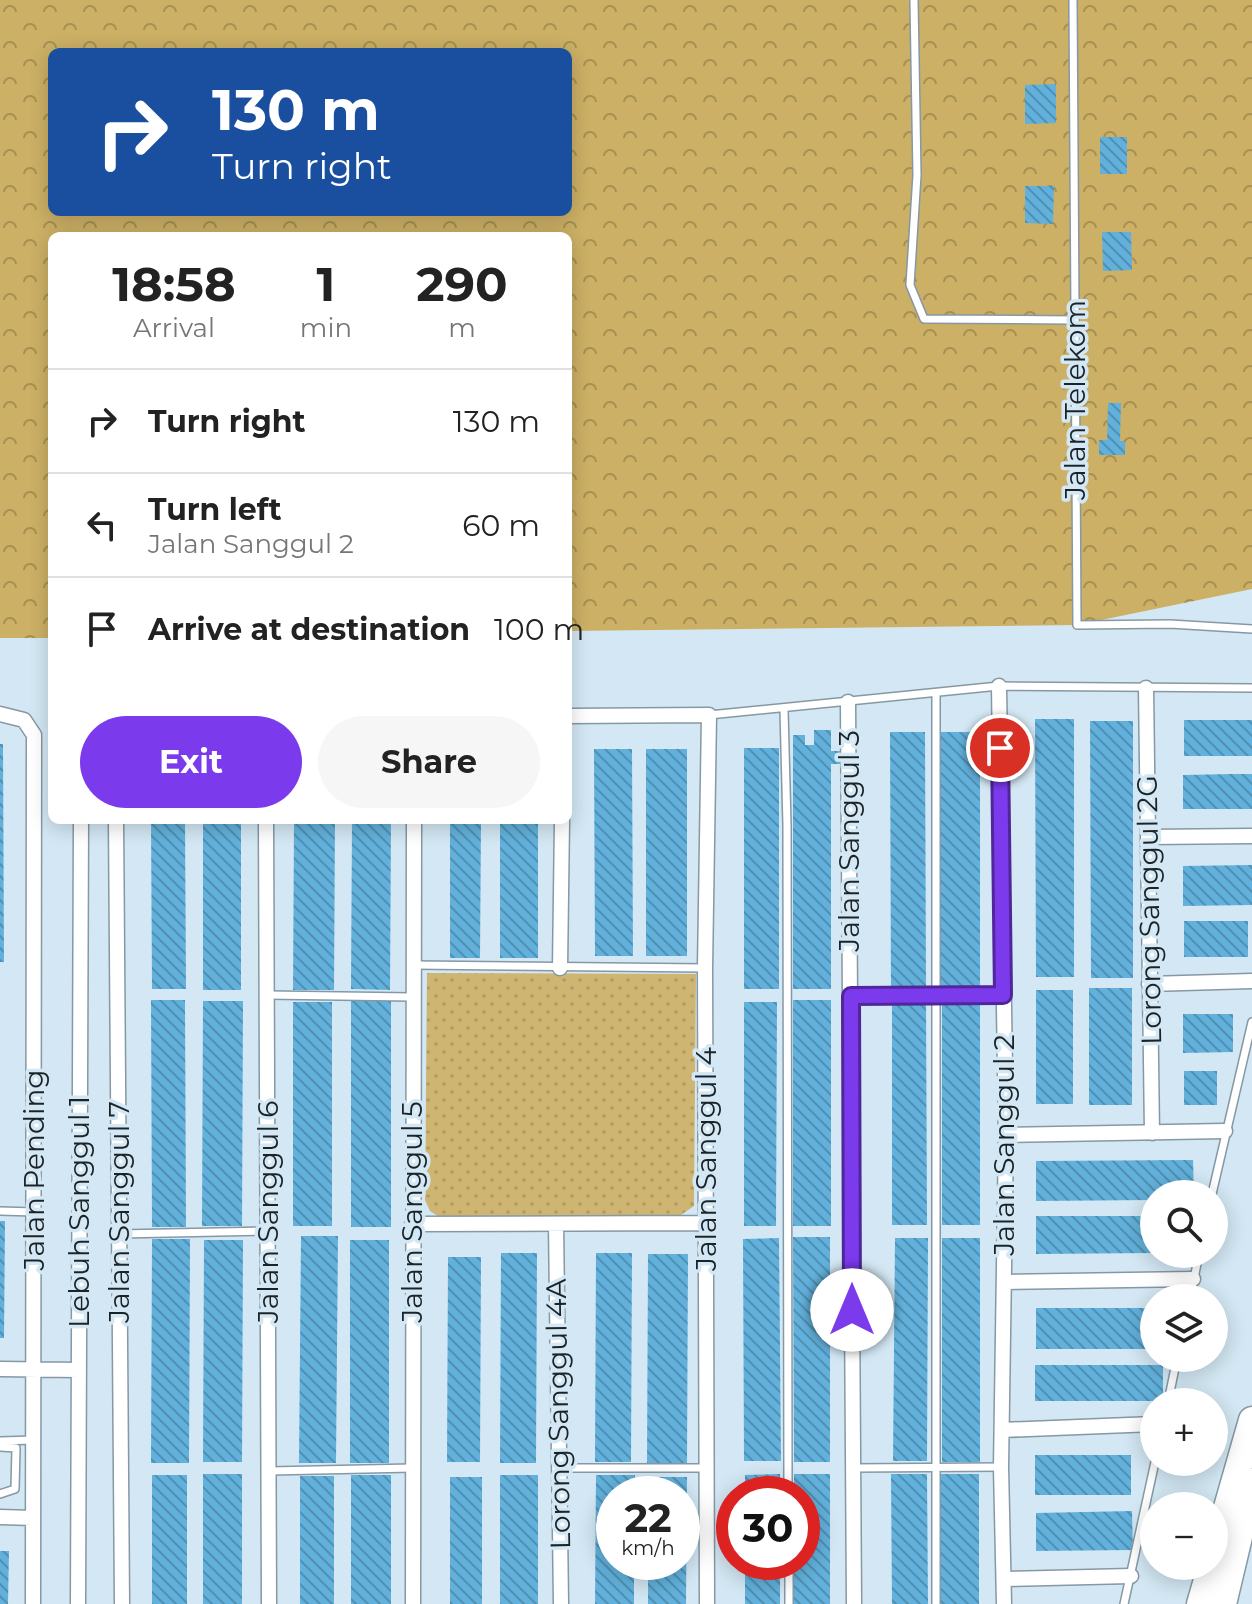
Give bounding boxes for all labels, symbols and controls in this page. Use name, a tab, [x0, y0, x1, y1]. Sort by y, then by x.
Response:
text: 130 m	[212, 76, 380, 144]
icon: right	[80, 80, 184, 184]
text: Turn right	[212, 144, 392, 188]
text: 18:58	[112, 255, 236, 313]
text: 1	[316, 255, 335, 313]
text: 290	[416, 255, 508, 313]
street label: Jalan Telekom	[1058, 300, 1092, 501]
text: Arrival	[133, 312, 215, 344]
text: min	[300, 312, 352, 344]
text: m	[448, 312, 476, 344]
icon: right	[80, 399, 124, 443]
text: Turn right	[148, 403, 305, 440]
text: 130 m	[453, 403, 540, 440]
text: Turn left	[148, 491, 281, 528]
icon: left	[80, 503, 124, 547]
text: 60 m	[462, 507, 540, 544]
text: Jalan Sanggul 2	[148, 528, 354, 560]
icon: arrive	[80, 607, 124, 651]
text: Arrive at destination	[148, 611, 470, 648]
text: 100 m	[494, 611, 584, 648]
pin	[966, 714, 1034, 782]
button: Exit	[80, 716, 302, 808]
button: Share	[318, 716, 540, 808]
icon: arrive	[978, 726, 1022, 770]
street label: Jalan Sanggul 3	[832, 730, 866, 953]
street label: Lorong Sanggul 2G	[1130, 775, 1168, 1045]
street label: Jalan Sanggul 2	[987, 1034, 1021, 1257]
street label: Jalan Sanggul 4	[689, 1046, 723, 1272]
street label: Jalan Pending	[17, 1069, 51, 1272]
street label: Lebuh Sanggul 1	[62, 1096, 96, 1328]
street label: Jalan Sanggul 7	[102, 1101, 136, 1324]
street label: Jalan Sanggul 6	[251, 1101, 285, 1324]
street label: Jalan Sanggul 5	[395, 1101, 429, 1324]
map controls	[1140, 1180, 1228, 1580]
button: search	[1140, 1180, 1228, 1268]
position arrow	[810, 1268, 894, 1352]
street label: Lorong Sanggul 4A	[539, 1277, 577, 1550]
button: layers	[1140, 1284, 1228, 1372]
button: +	[1140, 1388, 1228, 1476]
speed limit sign: 30	[716, 1476, 820, 1580]
button: −	[1140, 1492, 1228, 1580]
text: 22	[624, 1493, 672, 1542]
text: km/h	[621, 1536, 675, 1560]

